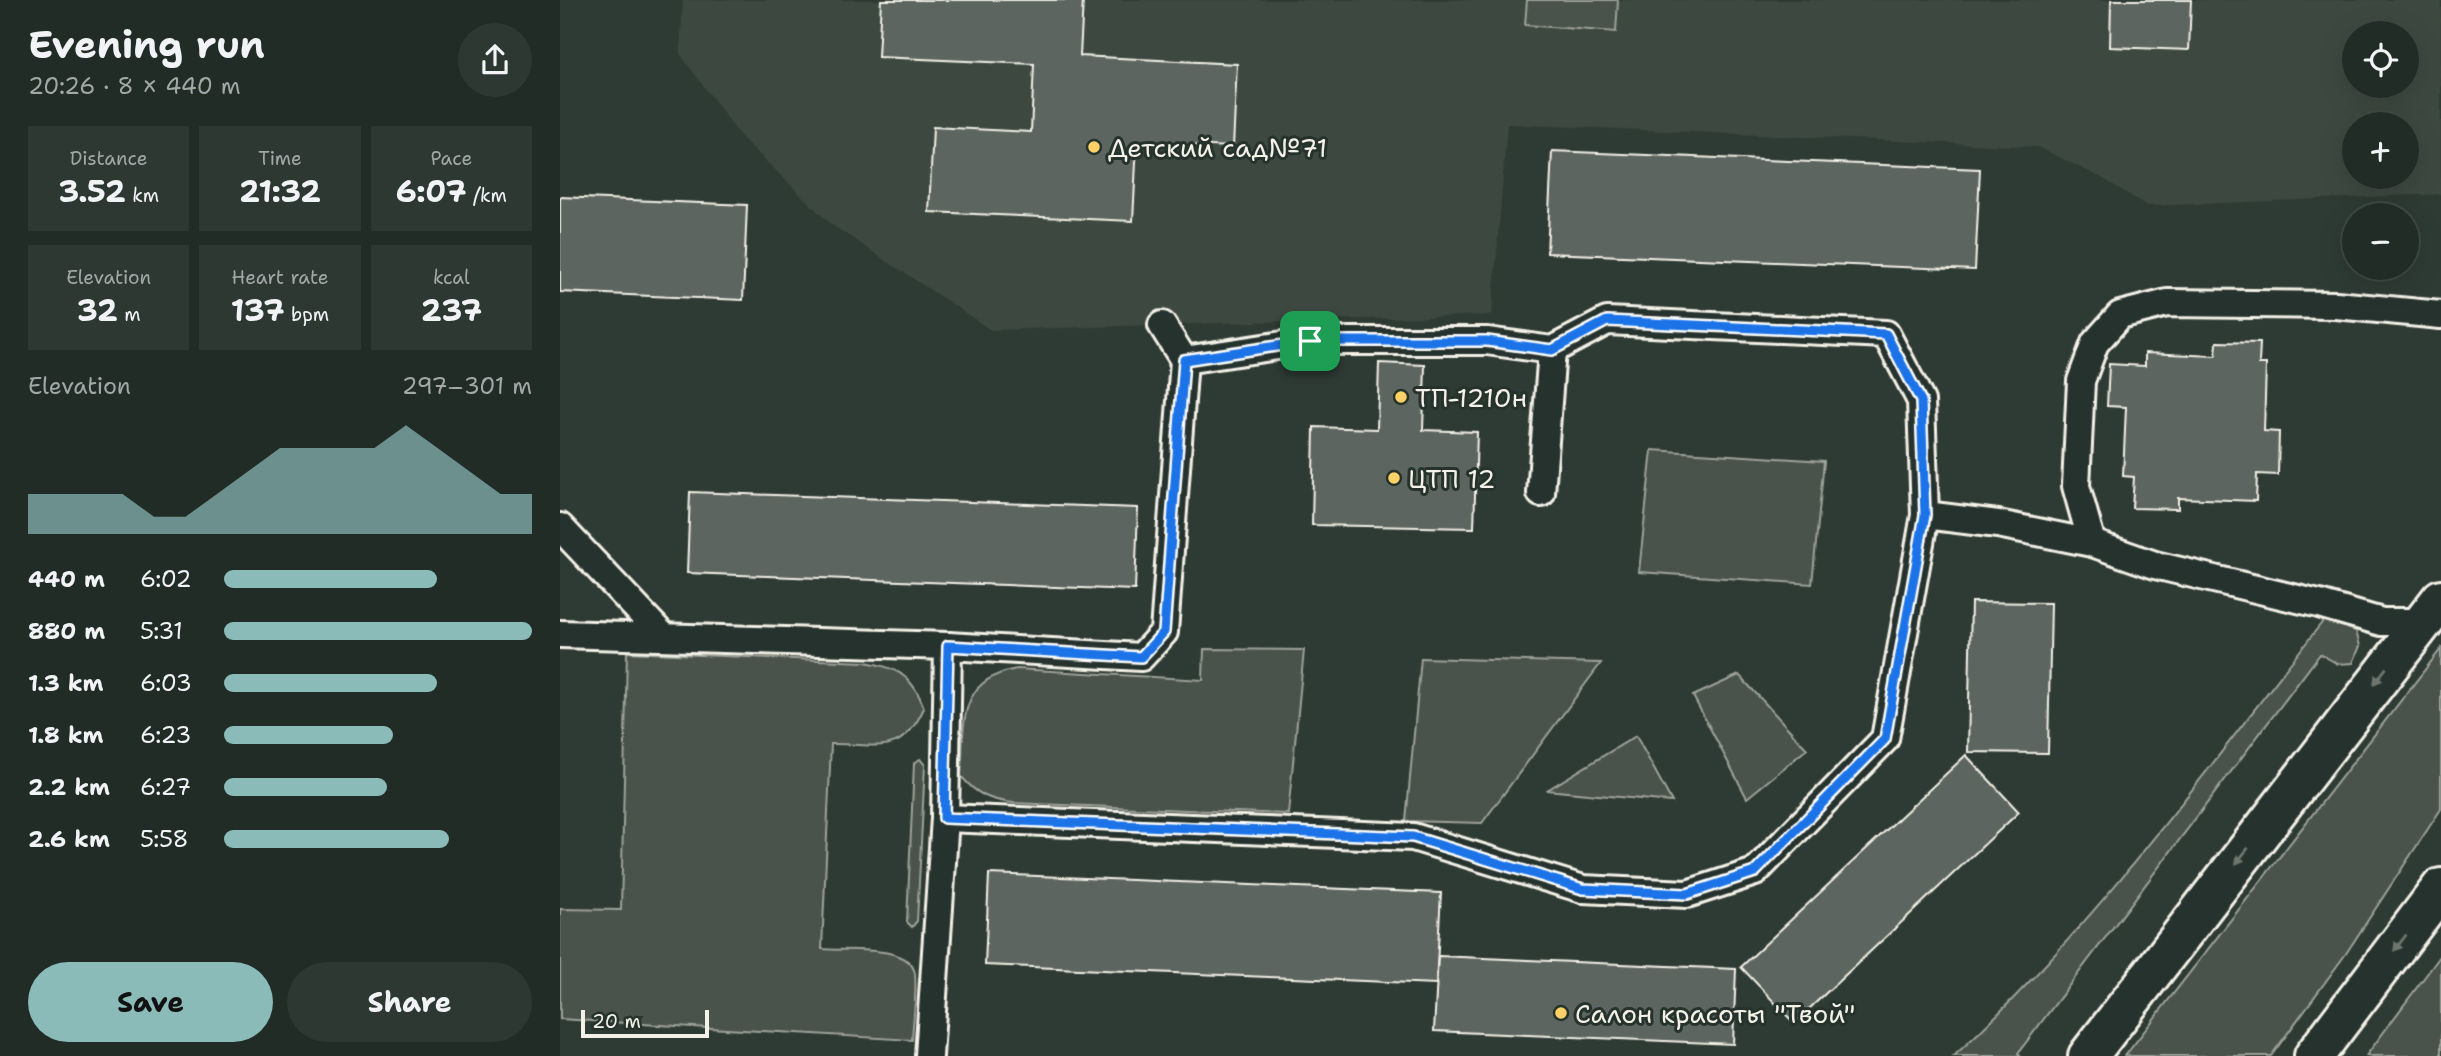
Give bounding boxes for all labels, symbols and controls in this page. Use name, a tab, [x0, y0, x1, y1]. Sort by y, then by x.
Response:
text: Evening run	[28, 19, 265, 70]
map controls	[2342, 21, 2419, 280]
button: locate	[2342, 21, 2419, 98]
button: share	[458, 23, 532, 97]
text: 20:26 · 8 × 440 m	[28, 71, 240, 101]
button: +	[2342, 112, 2419, 189]
place label: Детский сад№71	[1108, 130, 1327, 165]
marker: Детский сад№71	[1086, 139, 1102, 155]
text: Distance	[70, 146, 148, 171]
text: Time	[258, 146, 302, 171]
text: Pace	[430, 146, 472, 171]
text: 3.52	[58, 171, 126, 212]
text: 21:32	[239, 171, 321, 212]
text: 6:07	[396, 171, 467, 212]
text: km	[126, 183, 159, 208]
text: /km	[467, 183, 507, 208]
button: −	[2342, 203, 2419, 280]
text: Elevation	[66, 265, 151, 290]
text: Heart rate	[232, 265, 328, 290]
text: kcal	[433, 265, 470, 290]
text: 32	[77, 290, 118, 331]
text: 137	[231, 290, 285, 331]
text: 237	[421, 290, 482, 331]
text: m	[118, 302, 141, 327]
text: bpm	[285, 302, 329, 327]
pin	[1280, 311, 1340, 371]
icon: arrive	[1291, 322, 1329, 360]
text: Elevation	[28, 371, 131, 401]
text: 297–301 m	[402, 371, 532, 401]
place label: ТП-1210н	[1415, 380, 1527, 415]
marker: ТП-1210н	[1393, 389, 1409, 405]
place label: ЦТП 12	[1408, 461, 1495, 496]
marker: ЦТП 12	[1386, 470, 1402, 486]
text: 440 m	[28, 564, 105, 594]
text: 6:02	[140, 564, 192, 594]
text: 880 m	[28, 616, 105, 646]
text: 5:31	[140, 616, 183, 646]
one-way arrow	[2373, 666, 2388, 684]
text: 1.3 km	[28, 668, 103, 698]
text: 6:03	[140, 668, 192, 698]
text: 1.8 km	[28, 720, 103, 750]
text: 6:23	[140, 720, 191, 750]
text: 2.2 km	[28, 772, 110, 802]
text: 6:27	[140, 772, 191, 802]
text: 2.6 km	[28, 824, 110, 854]
text: 5:58	[140, 824, 189, 854]
one-way arrow	[2235, 847, 2249, 865]
one-way arrow	[2393, 934, 2407, 952]
button: Save	[28, 962, 273, 1042]
button: Share	[287, 962, 532, 1042]
place label: Салон красоты "Твой"	[1575, 996, 1855, 1031]
marker: Салон красоты "Твой"	[1553, 1005, 1569, 1021]
scale bar	[581, 1007, 709, 1039]
text: 20 m	[592, 1009, 641, 1034]

